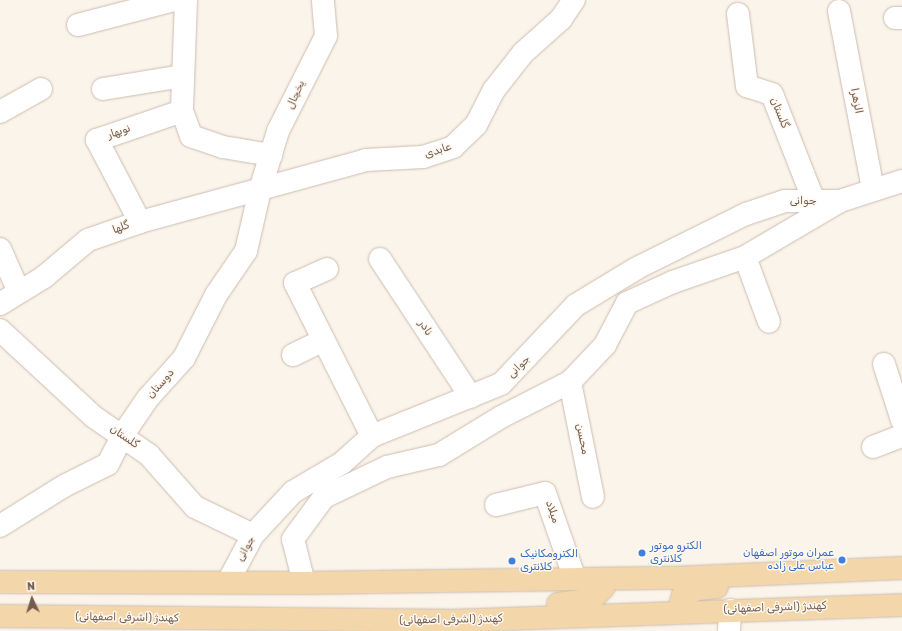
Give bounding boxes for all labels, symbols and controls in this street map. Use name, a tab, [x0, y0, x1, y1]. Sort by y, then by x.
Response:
street label: یخچال	[284, 79, 308, 111]
street label: الزهرا	[847, 87, 865, 115]
street label: گلستان	[767, 96, 791, 130]
street label: نوبهار	[106, 122, 132, 142]
street label: عابدی	[423, 140, 453, 162]
street label: جوانی	[790, 194, 816, 208]
street label: گلها	[111, 219, 131, 237]
street label: نادر	[415, 318, 435, 338]
street label: جوانی	[505, 353, 533, 381]
street label: دوستان	[145, 367, 177, 401]
street label: محسن	[573, 422, 591, 456]
street label: گلستان	[107, 423, 141, 451]
street label: میلاد	[542, 499, 562, 525]
street label: جوانی	[234, 534, 258, 564]
place label: الکترو موتور کلانتری	[650, 540, 702, 566]
place label: عمران موتور اصفهان عباس علی زاده	[743, 547, 834, 573]
place label: الکترومکانیک کلانتری	[520, 548, 578, 574]
marker: الکترو موتور کلانتری	[637, 548, 647, 558]
marker: عمران موتور اصفهان عباس علی زاده	[837, 555, 847, 565]
marker: الکترومکانیک کلانتری	[507, 556, 517, 566]
north arrow	[12, 579, 52, 619]
text: N	[27, 580, 36, 593]
street label: کهندژ (اشرفی اصفهانی)	[723, 600, 827, 616]
street label: کهندژ (اشرفی اصفهانی)	[75, 610, 179, 626]
street label: کهندژ (اشرفی اصفهانی)	[399, 612, 503, 628]

